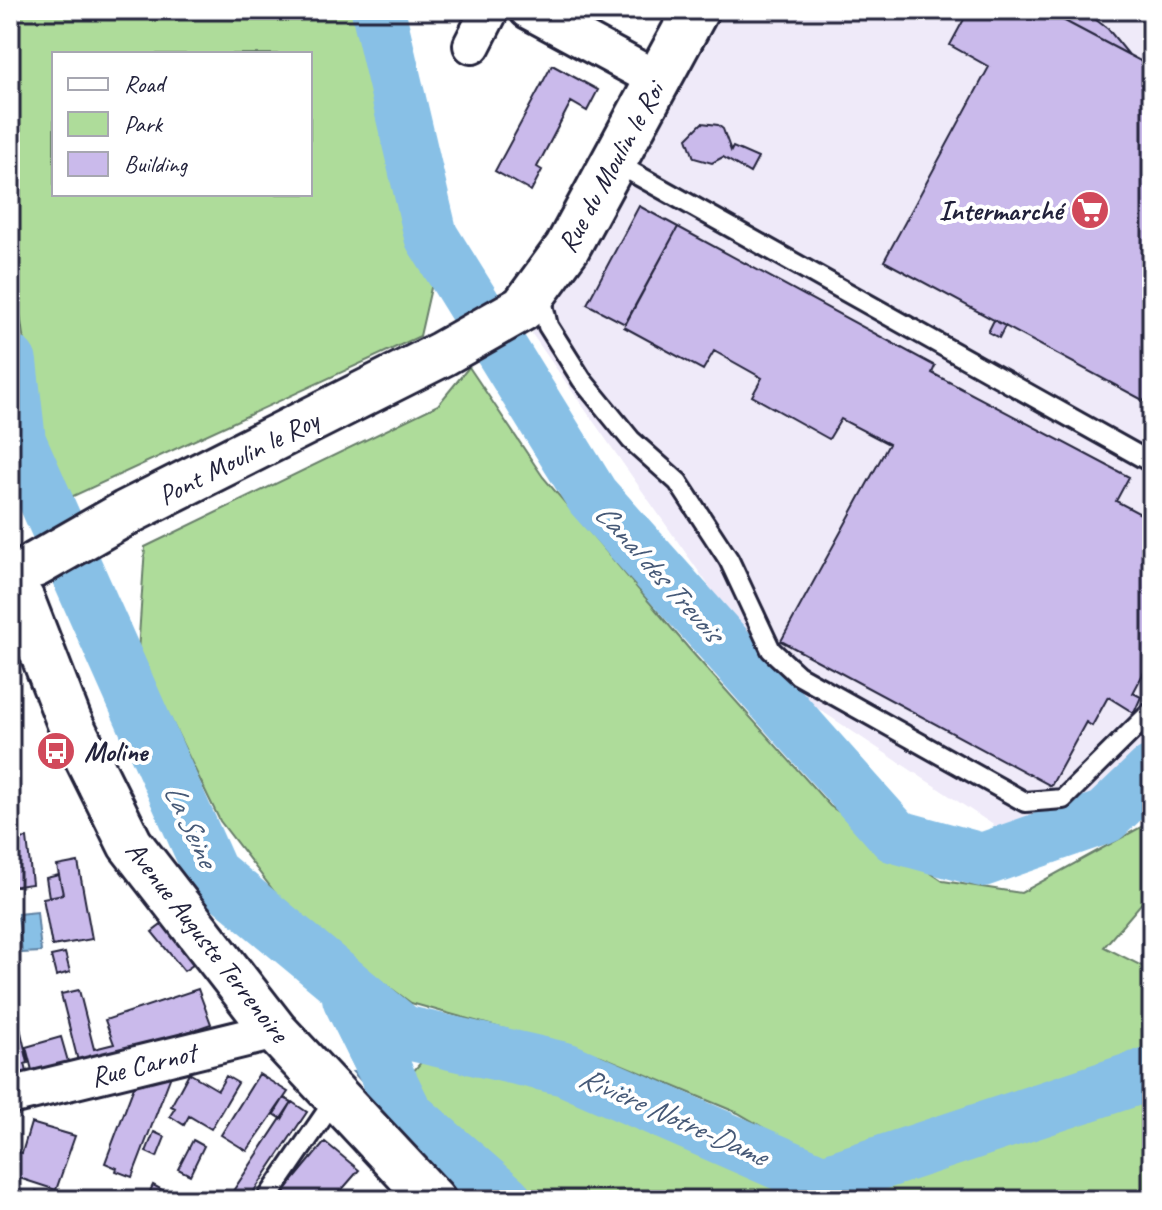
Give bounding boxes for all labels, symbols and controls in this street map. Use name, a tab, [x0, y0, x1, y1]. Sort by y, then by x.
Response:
legend	[52, 52, 312, 196]
text: Road	[124, 69, 168, 99]
street label: Rue du Moulin le Roi	[549, 73, 673, 258]
text: Park	[124, 109, 164, 139]
text: Building	[124, 149, 189, 179]
supermarket icon: Intermarché	[1069, 189, 1111, 231]
place label: Intermarché	[939, 193, 1067, 228]
street label: Pont Moulin le Roy	[152, 401, 326, 513]
water label: Canal des Trevois	[587, 495, 735, 653]
bus stop icon: Moline	[35, 730, 77, 772]
place label: Moline	[84, 734, 150, 769]
water label: La Seine	[156, 778, 228, 876]
street label: Avenue Auguste Terrenoire	[118, 834, 298, 1050]
street label: Rue Carnot	[87, 1034, 203, 1094]
water label: Rivière Notre-Dame	[573, 1058, 776, 1176]

